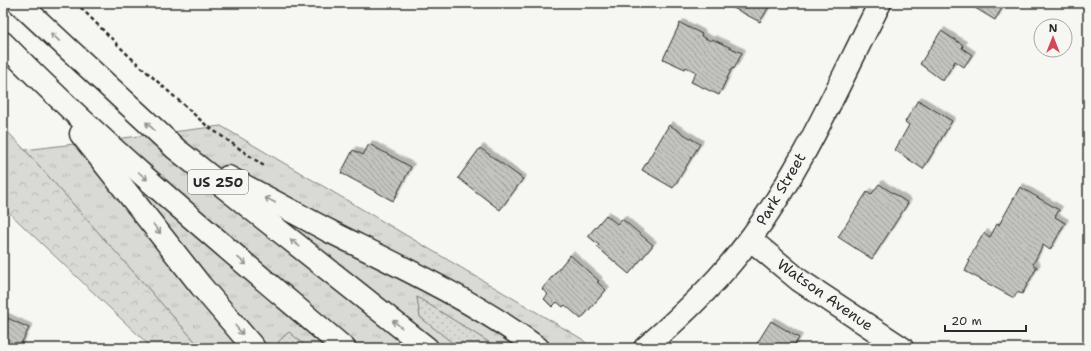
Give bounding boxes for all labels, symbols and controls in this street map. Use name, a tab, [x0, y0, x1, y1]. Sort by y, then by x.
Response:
north arrow	[1033, 18, 1073, 58]
text: N	[1049, 21, 1058, 36]
one-way arrow	[50, 33, 60, 42]
one-way arrow	[145, 121, 156, 130]
street label: Park Street	[751, 149, 811, 229]
road number: US 250	[188, 170, 248, 194]
one-way arrow	[138, 171, 148, 181]
one-way arrow	[264, 196, 276, 203]
one-way arrow	[153, 224, 161, 235]
one-way arrow	[289, 239, 300, 247]
street label: Watson Avenue	[773, 254, 877, 336]
one-way arrow	[236, 256, 247, 265]
scale bar	[945, 307, 1026, 333]
text: 20 m	[951, 313, 982, 329]
one-way arrow	[391, 319, 402, 328]
one-way arrow	[235, 325, 244, 336]

